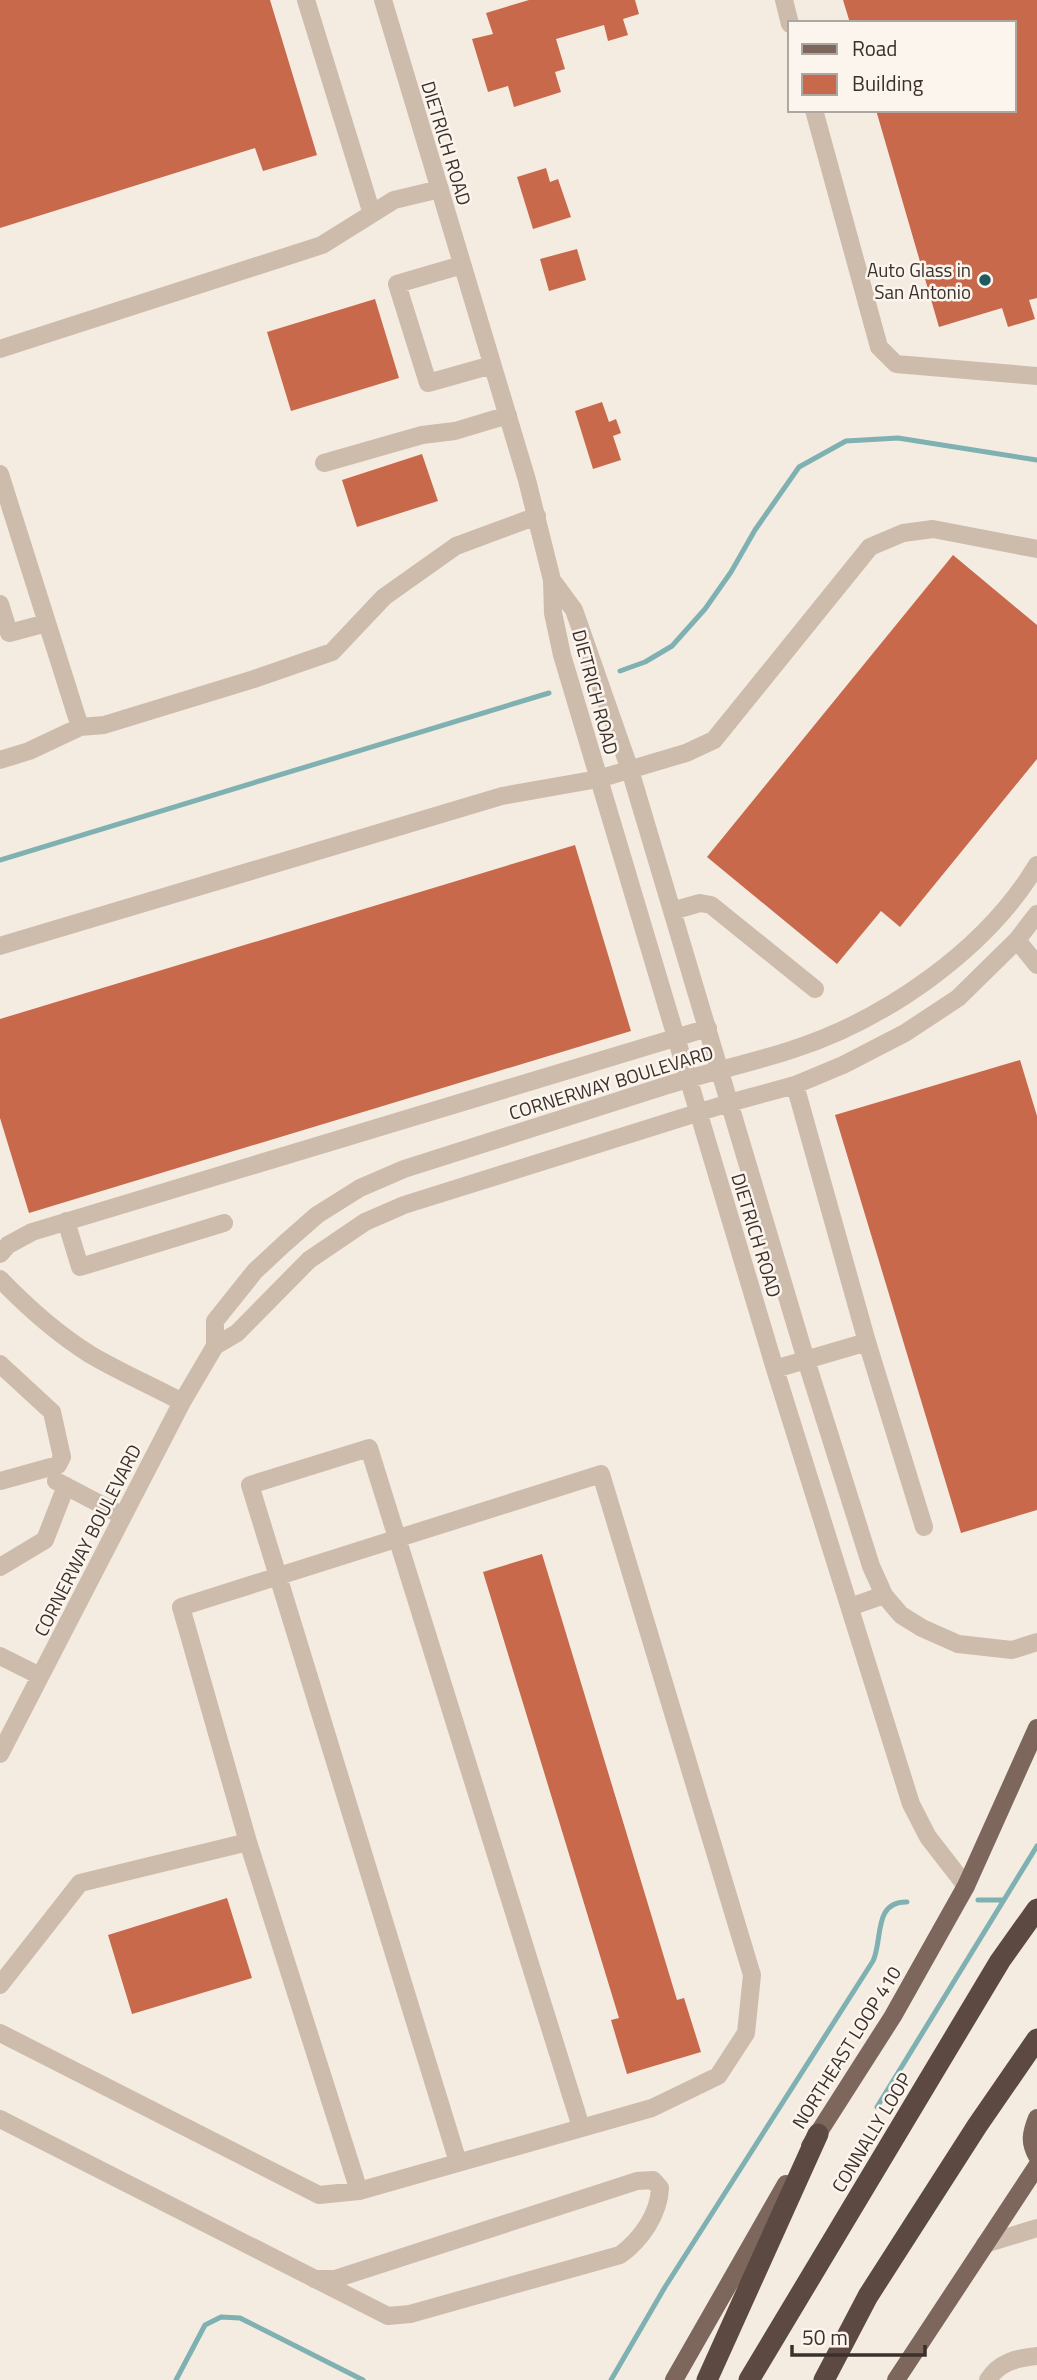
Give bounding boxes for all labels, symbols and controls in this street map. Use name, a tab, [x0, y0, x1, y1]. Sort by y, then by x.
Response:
legend	[788, 21, 1016, 112]
text: Road	[852, 32, 897, 64]
text: Building	[852, 67, 924, 99]
street label: DIETRICH ROAD	[414, 77, 480, 209]
place label: Auto Glass in San Antonio	[867, 255, 971, 306]
marker: Auto Glass in San Antonio	[977, 272, 993, 288]
street label: DIETRICH ROAD	[565, 626, 627, 758]
street label: CORNERWAY BOULEVARD	[505, 1037, 717, 1127]
street label: DIETRICH ROAD	[724, 1169, 790, 1301]
street label: CORNERWAY BOULEVARD	[26, 1439, 148, 1641]
street label: NORTHEAST LOOP 410	[784, 1960, 908, 2134]
street label: CONNALLY LOOP	[824, 2066, 918, 2198]
scale bar	[792, 2314, 925, 2358]
text: 50 m	[802, 2321, 848, 2353]

